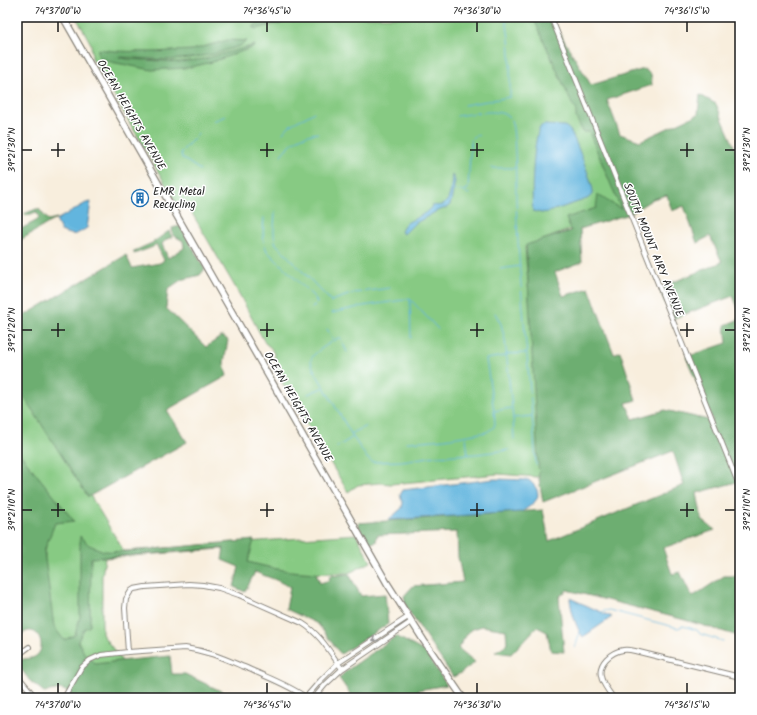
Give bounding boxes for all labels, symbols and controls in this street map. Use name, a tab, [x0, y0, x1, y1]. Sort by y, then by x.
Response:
text: 74°37'00"W	[35, 3, 81, 19]
text: 74°36'45"W	[243, 3, 291, 19]
text: 74°36'30"W	[453, 3, 501, 19]
text: 74°36'15"W	[664, 3, 710, 19]
street label: OCEAN HEIGHTS AVENUE	[92, 56, 170, 174]
text: 39°21'30"N	[4, 127, 20, 173]
text: 39°21'30"N	[739, 127, 755, 173]
street label: SOUTH MOUNT AIRY AVENUE	[618, 180, 688, 320]
place label: EMR Metal Recycling	[153, 183, 205, 214]
building icon: EMR Metal Recycling	[130, 188, 150, 208]
text: 39°21'20"N	[4, 307, 20, 353]
text: 39°21'20"N	[739, 307, 755, 353]
street label: OCEAN HEIGHTS AVENUE	[259, 348, 337, 466]
text: 39°21'10"N	[4, 488, 20, 531]
text: 39°21'10"N	[739, 488, 755, 531]
one-way arrow	[372, 634, 379, 642]
text: 74°37'00"W	[35, 697, 81, 713]
text: 74°36'45"W	[243, 697, 291, 713]
text: 74°36'30"W	[453, 697, 501, 713]
text: 74°36'15"W	[664, 697, 710, 713]

